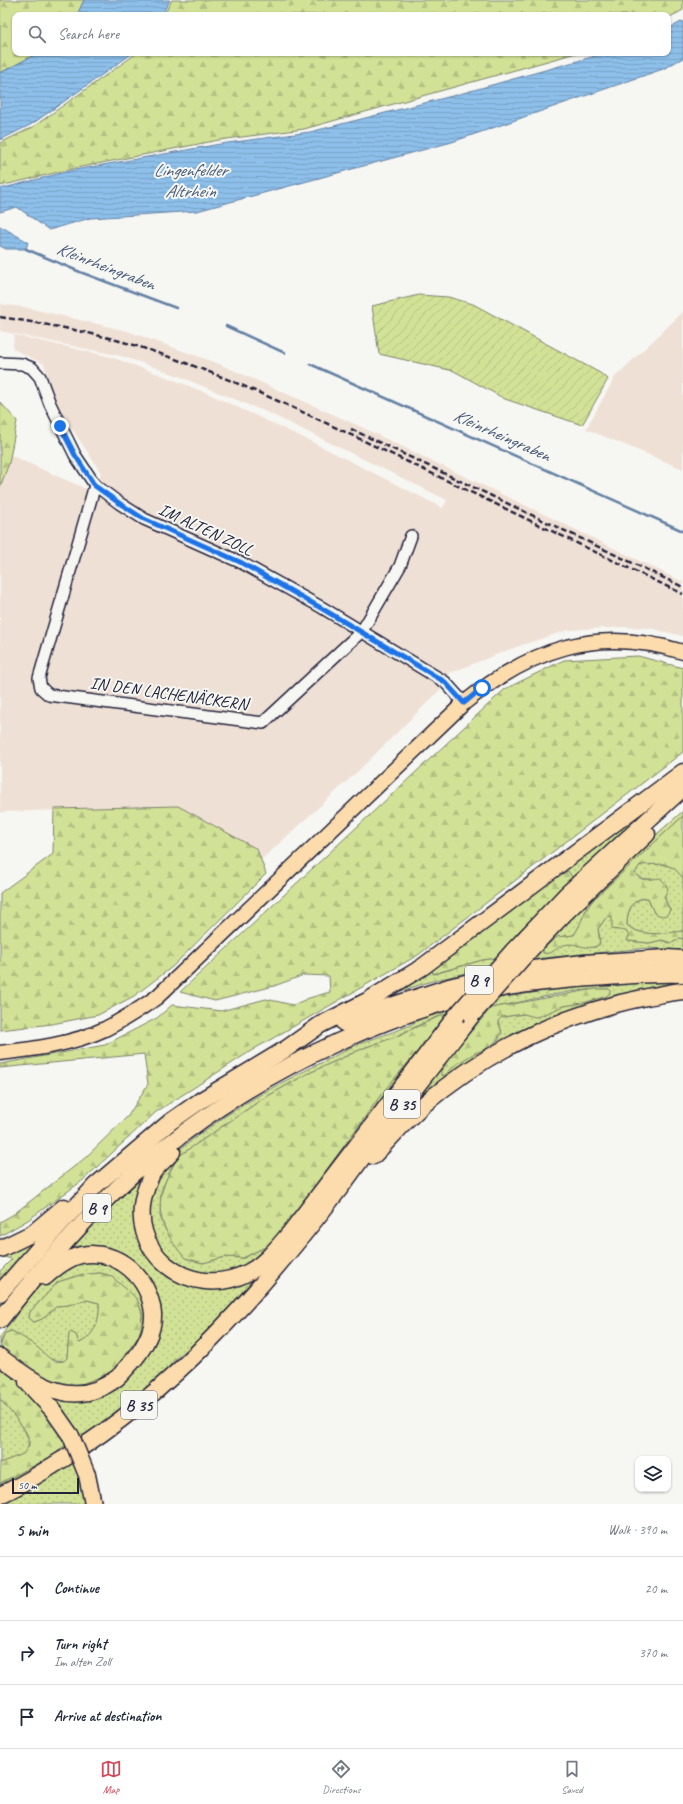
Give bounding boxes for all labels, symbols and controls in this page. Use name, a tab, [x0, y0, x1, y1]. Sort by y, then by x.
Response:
search box	[12, 12, 671, 56]
icon: search	[26, 23, 48, 45]
text: Search here	[58, 25, 119, 44]
water label: Lingenfelder Altrhein	[153, 159, 230, 202]
water label: Kleinrheingraben	[54, 237, 160, 295]
water label: Kleinrheingraben	[450, 404, 555, 467]
route end	[51, 417, 69, 435]
street label: IM ALTEN ZOLL	[155, 499, 257, 561]
street label: IN DEN LACHENÄCKERN	[89, 672, 252, 715]
route start	[473, 679, 491, 697]
road number: B 9	[465, 966, 493, 994]
road number: B 35	[384, 1090, 420, 1118]
road number: B 9	[83, 1194, 111, 1222]
road number: B 35	[121, 1391, 157, 1419]
map controls	[635, 1456, 671, 1492]
button: layers	[635, 1456, 671, 1492]
scale bar	[12, 1476, 79, 1495]
text: 50 m	[18, 1478, 37, 1492]
text: 5 min	[16, 1520, 48, 1541]
text: Walk · 390 m	[608, 1522, 667, 1538]
icon: ahead	[16, 1578, 38, 1600]
text: Continue	[54, 1579, 99, 1598]
text: 20 m	[645, 1581, 667, 1597]
text: Turn right	[54, 1635, 107, 1654]
icon: right	[16, 1642, 38, 1664]
text: 370 m	[639, 1645, 667, 1661]
text: Im alten Zoll	[54, 1654, 111, 1670]
icon: arrive	[16, 1706, 38, 1728]
text: Arrive at destination	[54, 1707, 161, 1726]
tab: Map	[100, 1758, 122, 1796]
tab: Directions	[322, 1758, 361, 1796]
tab: Saved	[561, 1758, 583, 1796]

